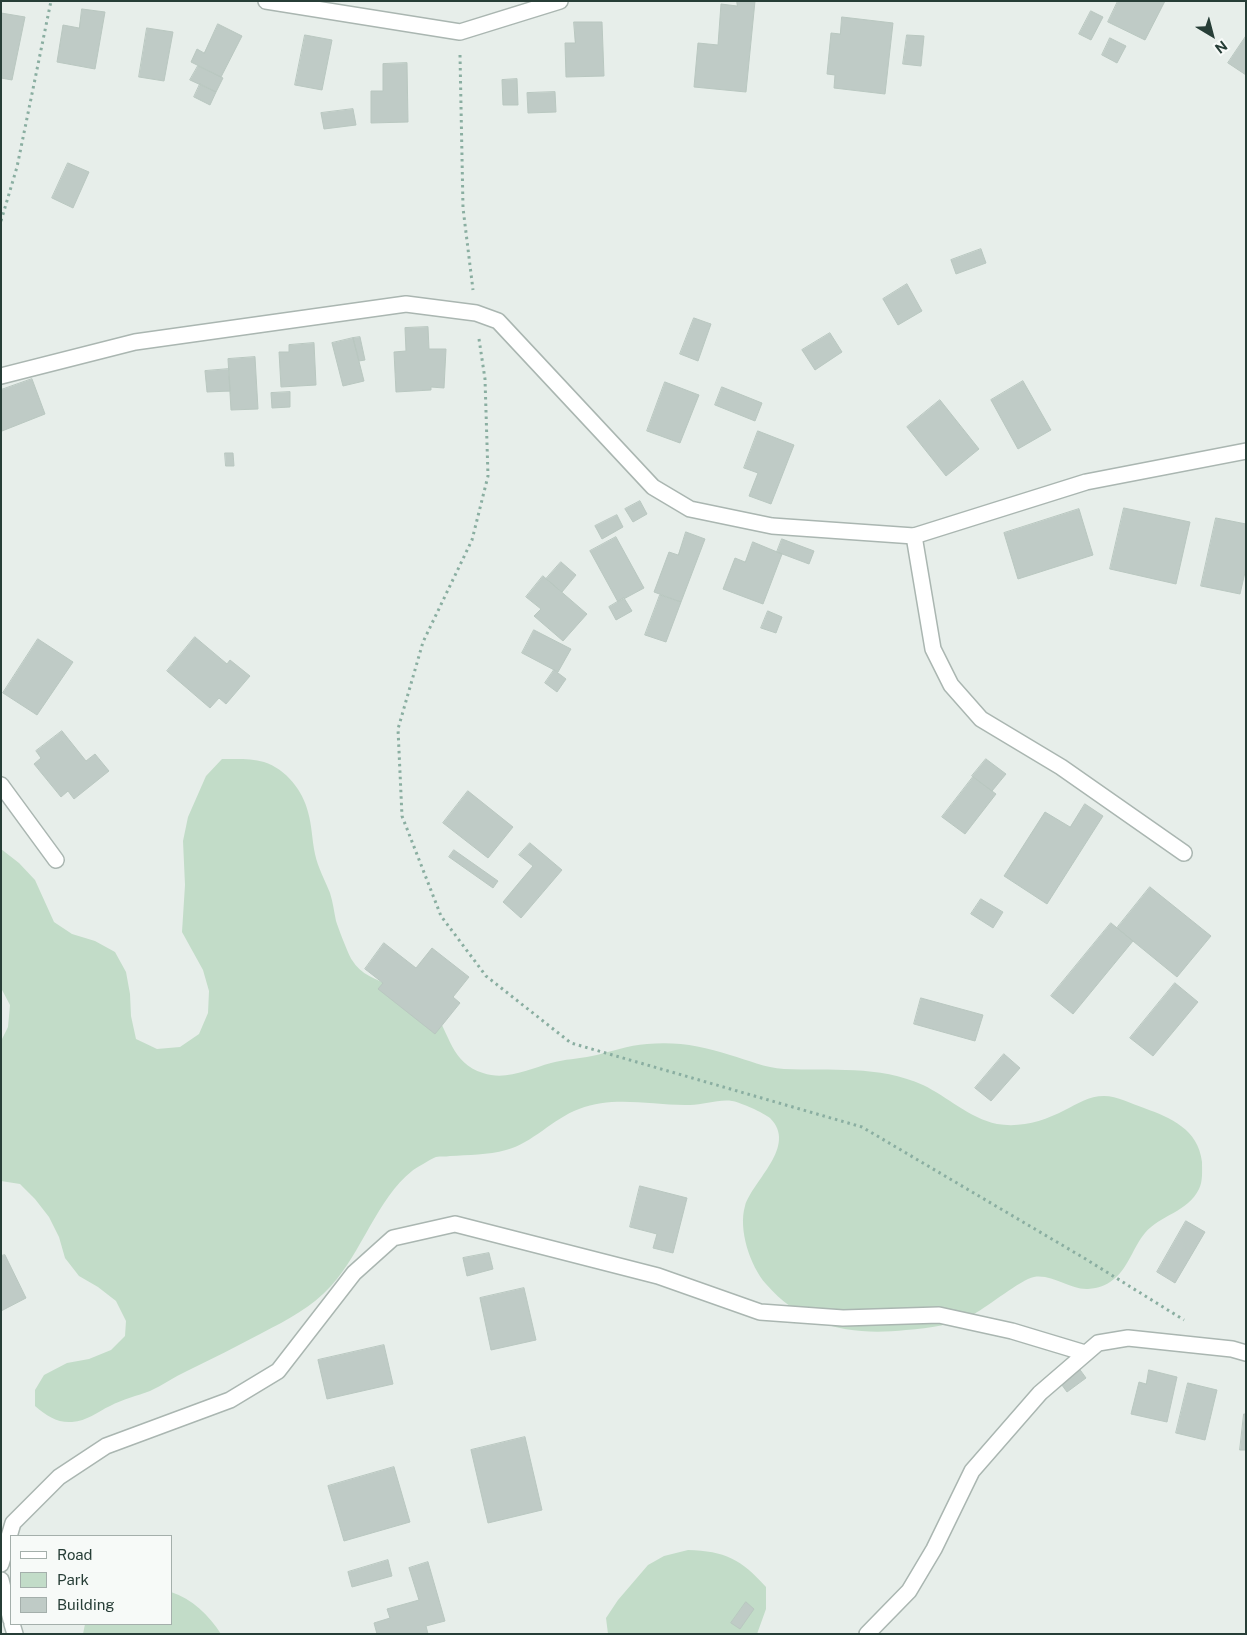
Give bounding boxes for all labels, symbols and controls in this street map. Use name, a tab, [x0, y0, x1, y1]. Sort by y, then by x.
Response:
north arrow	[1187, 10, 1237, 60]
text: N	[1212, 37, 1230, 57]
legend	[10, 1535, 172, 1625]
text: Road	[57, 1546, 93, 1563]
text: Park	[57, 1571, 89, 1588]
text: Building	[57, 1596, 115, 1613]

